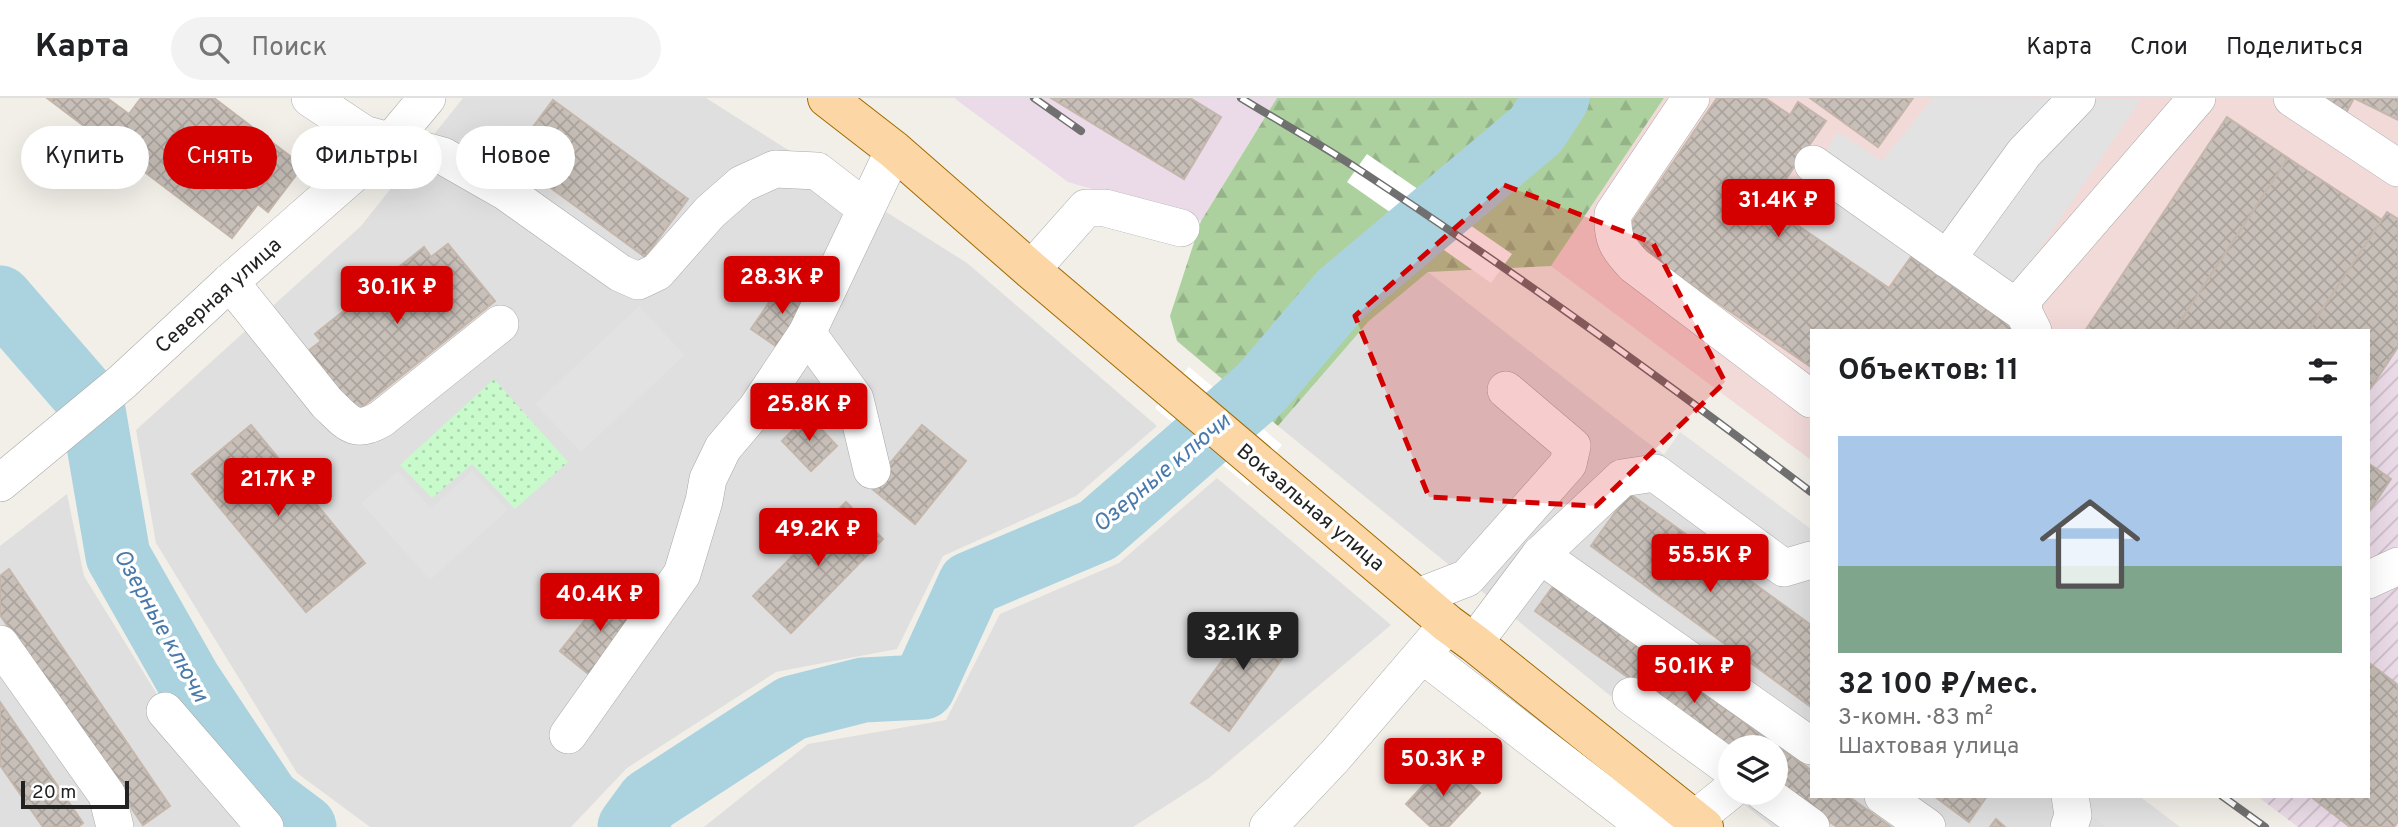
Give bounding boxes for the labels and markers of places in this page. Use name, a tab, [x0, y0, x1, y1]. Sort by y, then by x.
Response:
pin: 31.4K ₽	[1713, 180, 1843, 239]
pin: 28.3K ₽	[717, 256, 847, 316]
pin: 30.1K ₽	[332, 266, 462, 326]
pin: 25.8K ₽	[744, 384, 874, 443]
pin: 21.7K ₽	[213, 458, 343, 518]
pin: 49.2K ₽	[753, 508, 883, 568]
pin: 55.5K ₽	[1645, 534, 1775, 594]
pin: 40.4K ₽	[535, 574, 665, 633]
pin: 32.1K ₽	[1178, 612, 1308, 672]
pin: 50.1K ₽	[1629, 646, 1759, 705]
pin: 50.3K ₽	[1378, 738, 1508, 798]

